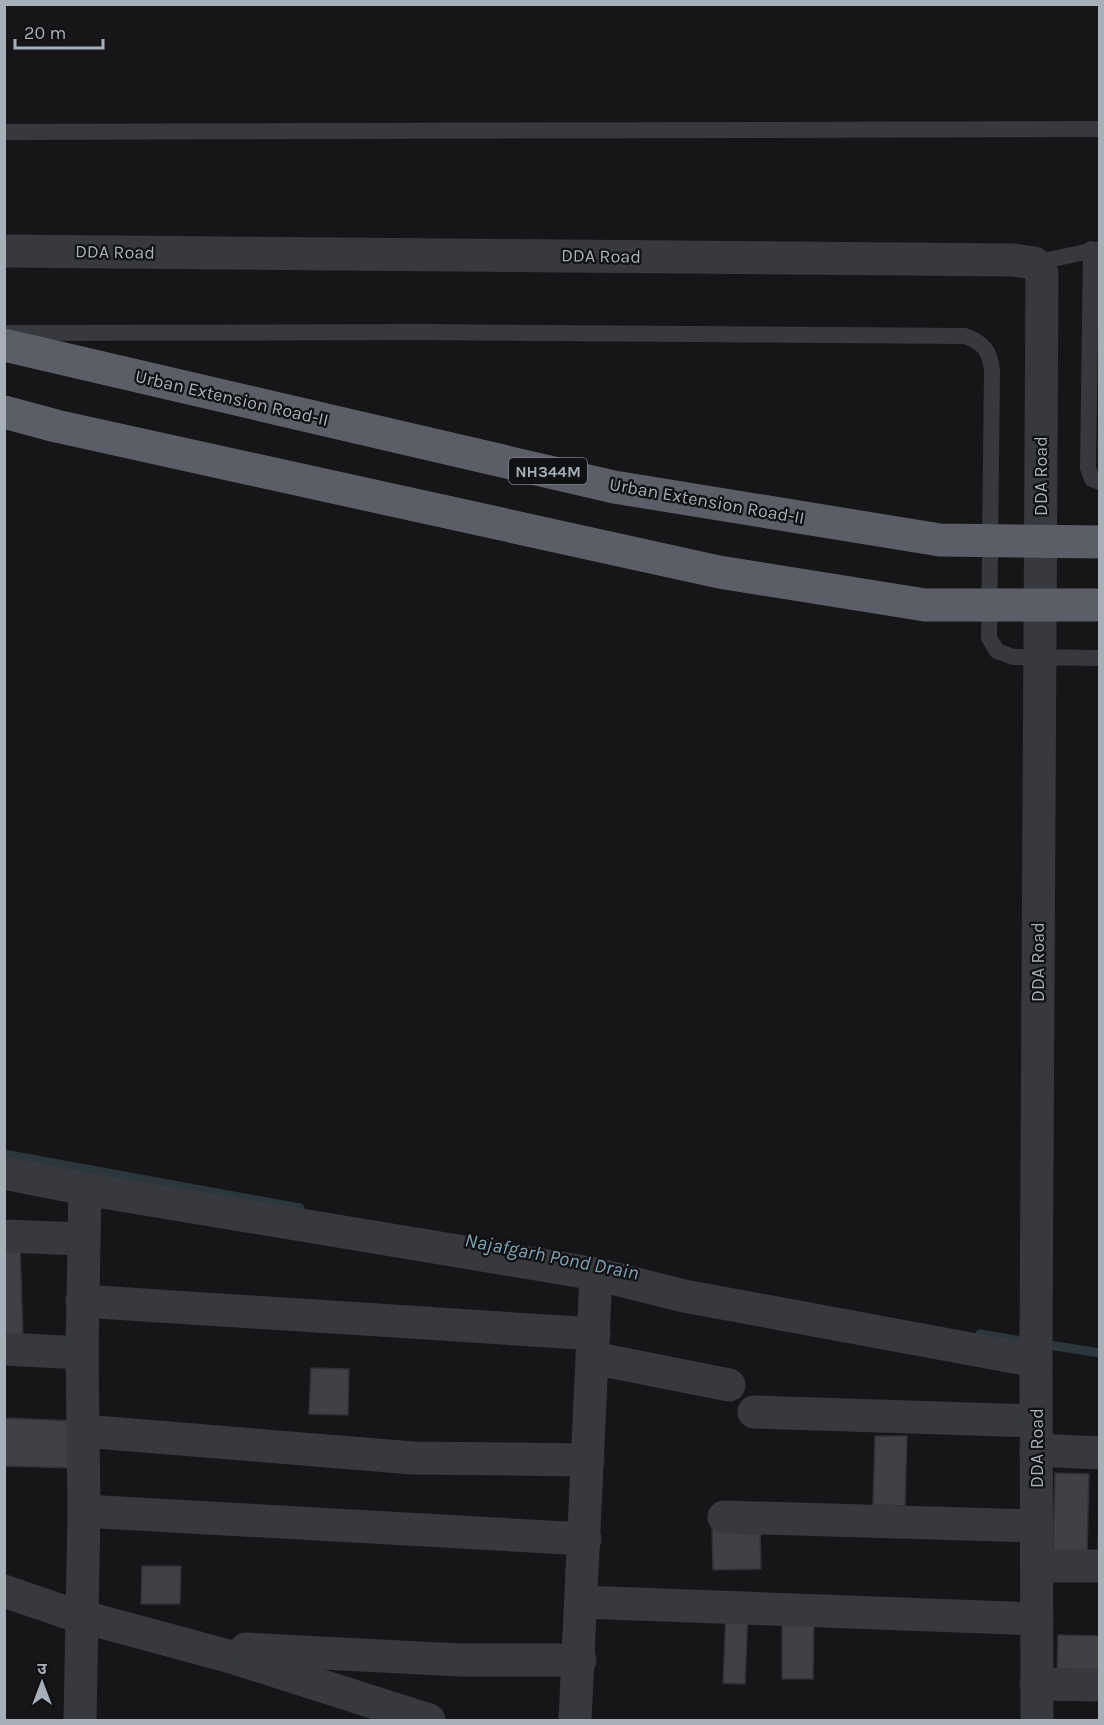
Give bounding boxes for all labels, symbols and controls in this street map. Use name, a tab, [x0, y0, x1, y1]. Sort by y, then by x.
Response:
scale bar	[15, 12, 104, 50]
text: 20 m	[24, 22, 66, 44]
street label: DDA Road	[75, 240, 155, 264]
street label: DDA Road	[561, 244, 641, 268]
street label: Urban Extension Road-II	[133, 365, 331, 431]
street label: DDA Road	[1030, 436, 1052, 516]
road number: NH344M	[509, 458, 587, 484]
street label: Urban Extension Road-II	[608, 473, 806, 529]
street label: DDA Road	[1027, 922, 1049, 1002]
water label: Najafgarh Pond Drain	[463, 1228, 641, 1285]
street label: DDA Road	[1026, 1408, 1048, 1488]
north arrow	[12, 1653, 72, 1713]
text: उ	[37, 1659, 47, 1678]

